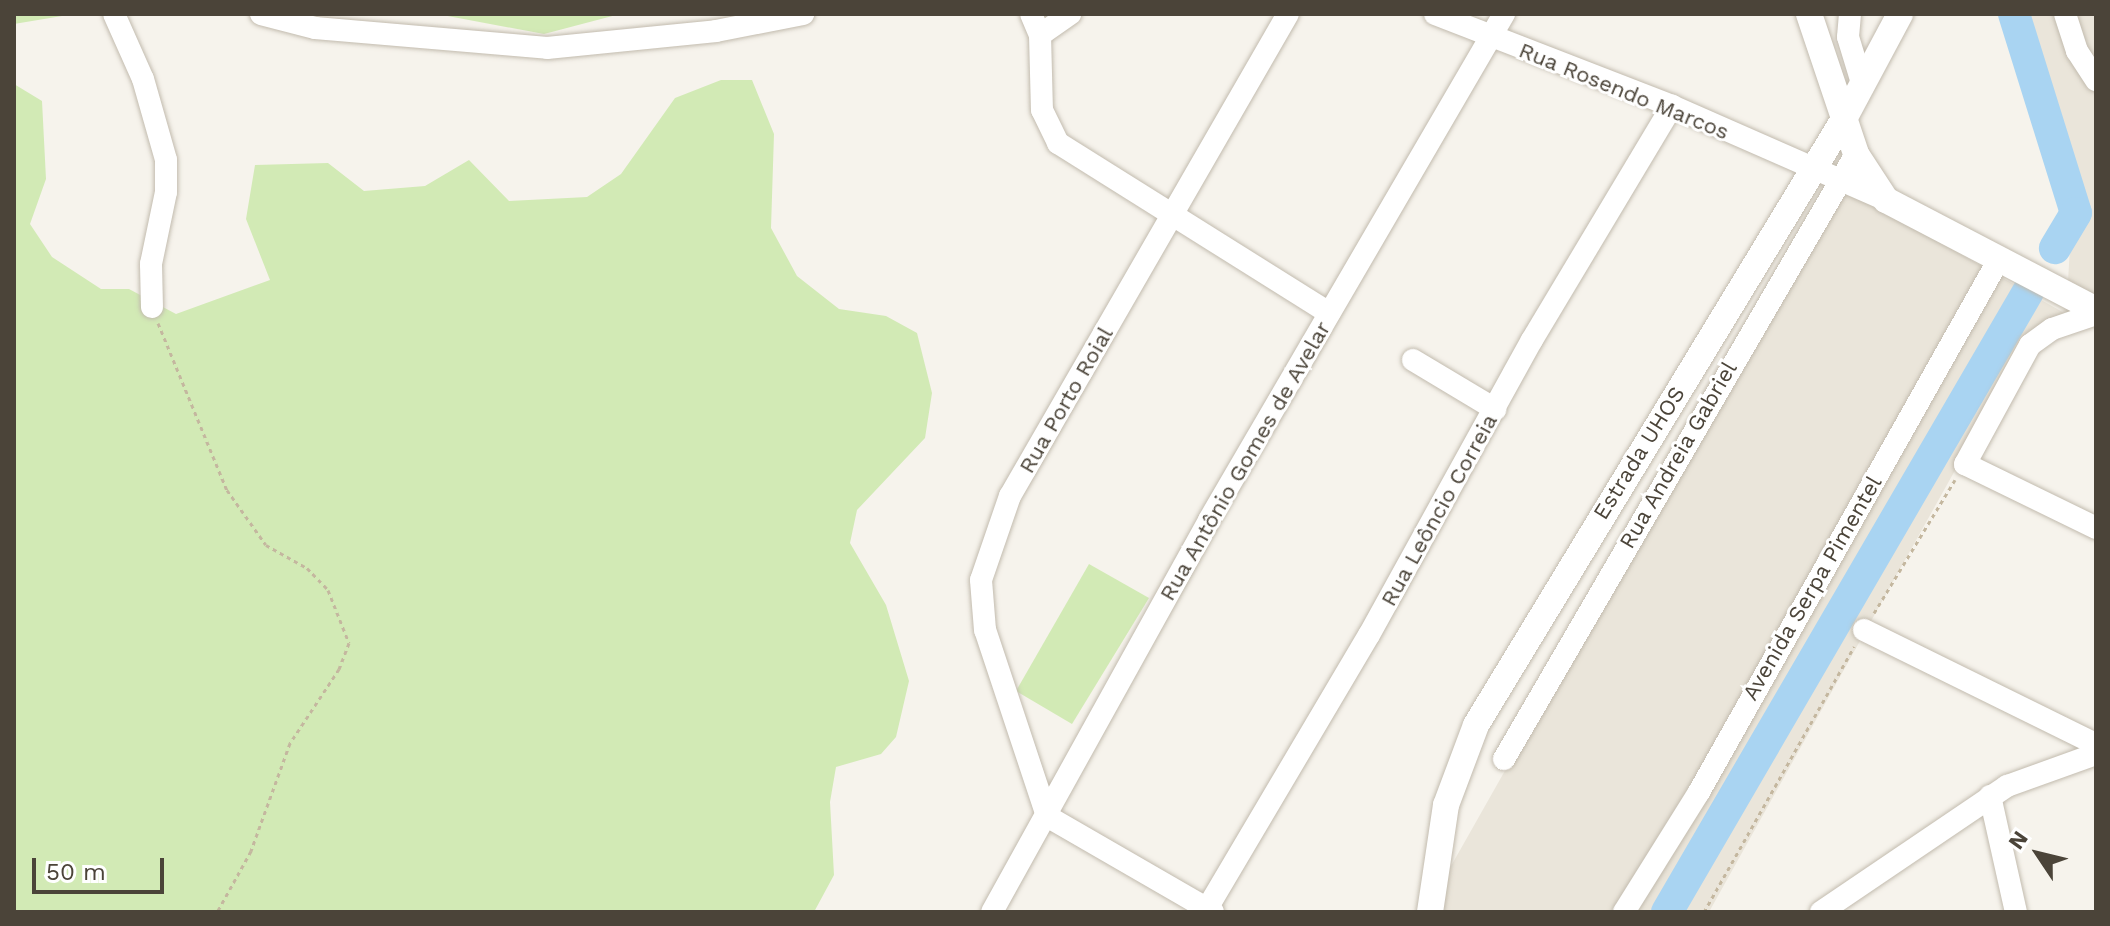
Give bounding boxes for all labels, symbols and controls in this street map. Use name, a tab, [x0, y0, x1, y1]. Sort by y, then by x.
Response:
street label: Rua Rosendo Marcos	[1515, 37, 1733, 145]
street label: Rua Antônio Gomes de Avelar	[1153, 316, 1337, 606]
street label: Rua Porto Roial	[1013, 322, 1119, 478]
street label: Rua Andreia Gabriel	[1613, 356, 1743, 554]
street label: Estrada UHOS	[1588, 382, 1690, 524]
street label: Rua Leôncio Correia	[1375, 409, 1503, 611]
street label: Avenida Serpa Pimentel	[1737, 471, 1887, 705]
north arrow	[1998, 814, 2078, 894]
text: N	[2003, 826, 2033, 854]
scale bar	[36, 842, 168, 892]
text: 50 m	[46, 858, 106, 886]

